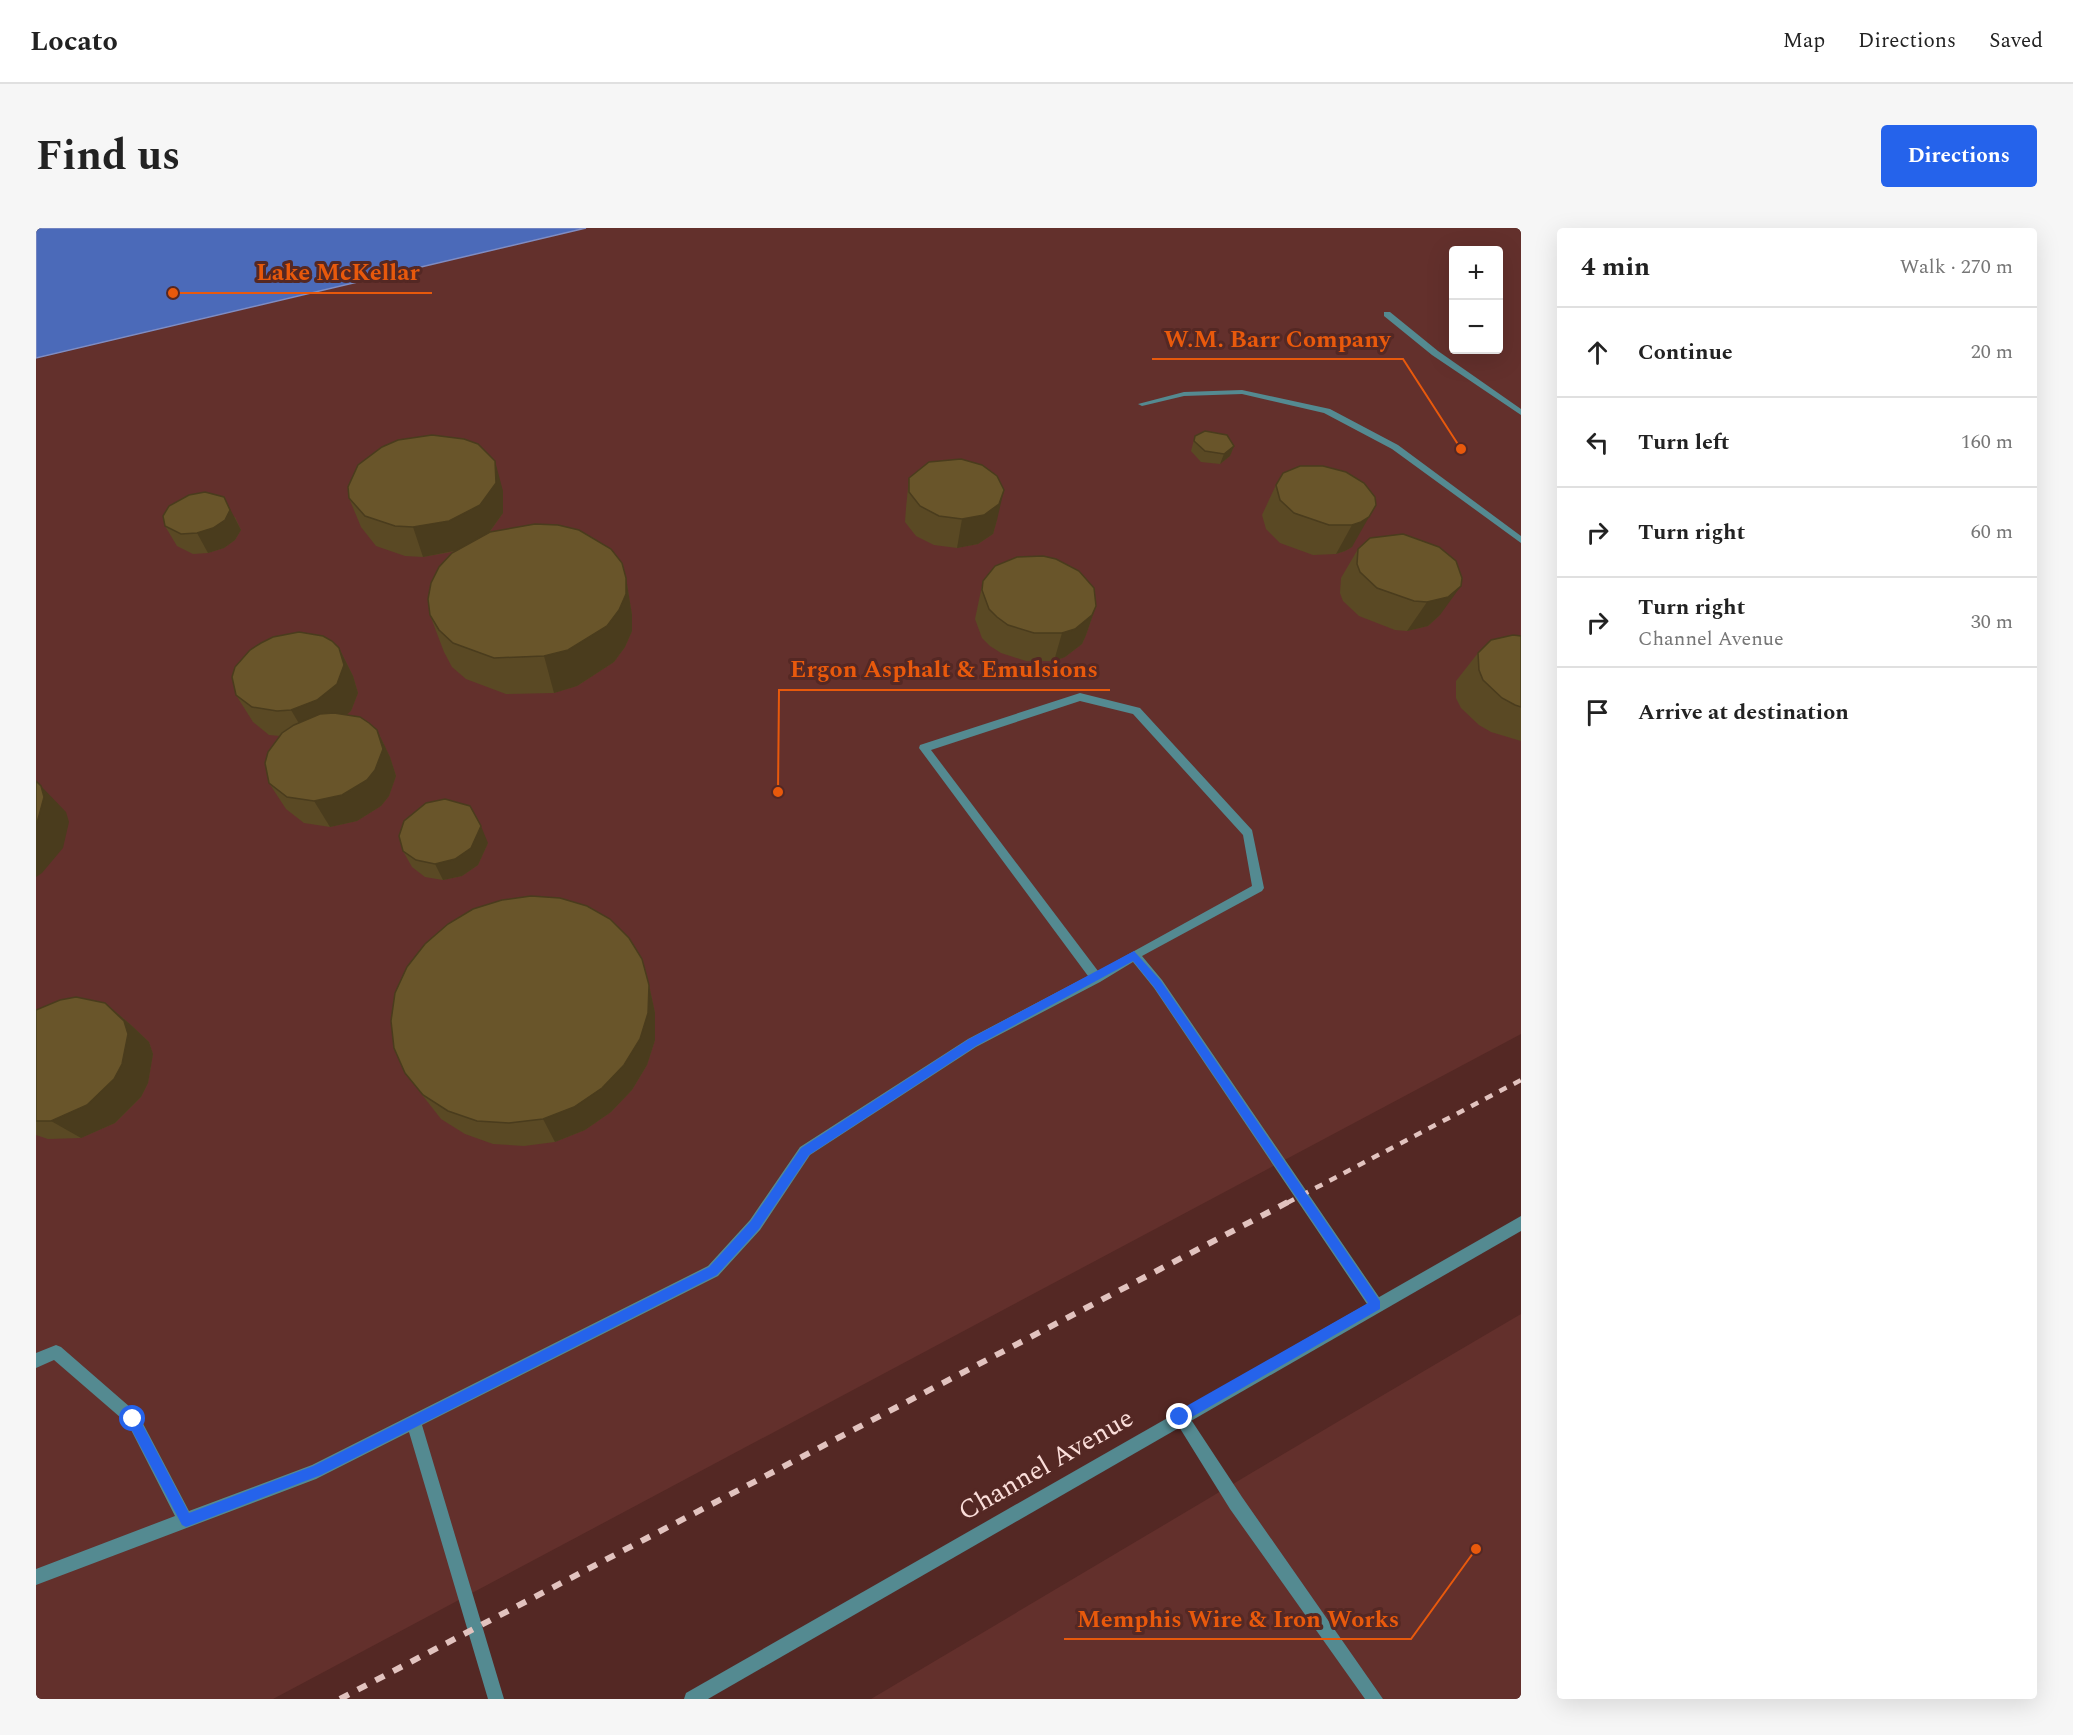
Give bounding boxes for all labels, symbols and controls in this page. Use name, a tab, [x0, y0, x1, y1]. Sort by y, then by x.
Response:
text: Locato	[30, 20, 118, 63]
text: Map	[1783, 25, 1825, 57]
text: Directions	[1858, 25, 1956, 57]
text: Saved	[1989, 25, 2043, 57]
text: Find us	[36, 125, 180, 188]
button: Directions	[1881, 125, 2037, 187]
map controls	[1449, 246, 1503, 354]
button: +	[1449, 246, 1503, 300]
text: 4 min	[1581, 247, 1650, 287]
callout: Lake McKellar	[244, 251, 432, 293]
text: Walk · 270 m	[1900, 252, 2013, 282]
text: Lake McKellar	[256, 255, 421, 291]
button: −	[1449, 300, 1503, 354]
callout: W.M. Barr Company	[1152, 317, 1403, 359]
text: W.M. Barr Company	[1164, 322, 1392, 358]
icon: ahead	[1581, 336, 1614, 369]
text: Continue	[1638, 336, 1733, 369]
text: 20 m	[1971, 337, 2013, 367]
icon: left	[1581, 426, 1614, 459]
text: Turn left	[1638, 426, 1730, 459]
text: 160 m	[1961, 427, 2013, 457]
icon: right	[1581, 516, 1614, 549]
text: Turn right	[1638, 516, 1745, 549]
text: 60 m	[1971, 517, 2013, 547]
text: Turn right	[1638, 591, 1745, 624]
icon: right	[1581, 606, 1614, 639]
text: 30 m	[1971, 607, 2013, 637]
text: Channel Avenue	[1638, 624, 1784, 654]
callout: Ergon Asphalt & Emulsions	[779, 648, 1110, 690]
text: Ergon Asphalt & Emulsions	[790, 652, 1098, 688]
icon: arrive	[1581, 696, 1614, 729]
text: Arrive at destination	[1638, 696, 1849, 729]
street label: Channel Avenue	[950, 1398, 1142, 1532]
route end	[1166, 1403, 1192, 1429]
route start	[119, 1405, 145, 1431]
callout: Memphis Wire & Iron Works	[1064, 1597, 1411, 1639]
text: Memphis Wire & Iron Works	[1077, 1602, 1399, 1638]

